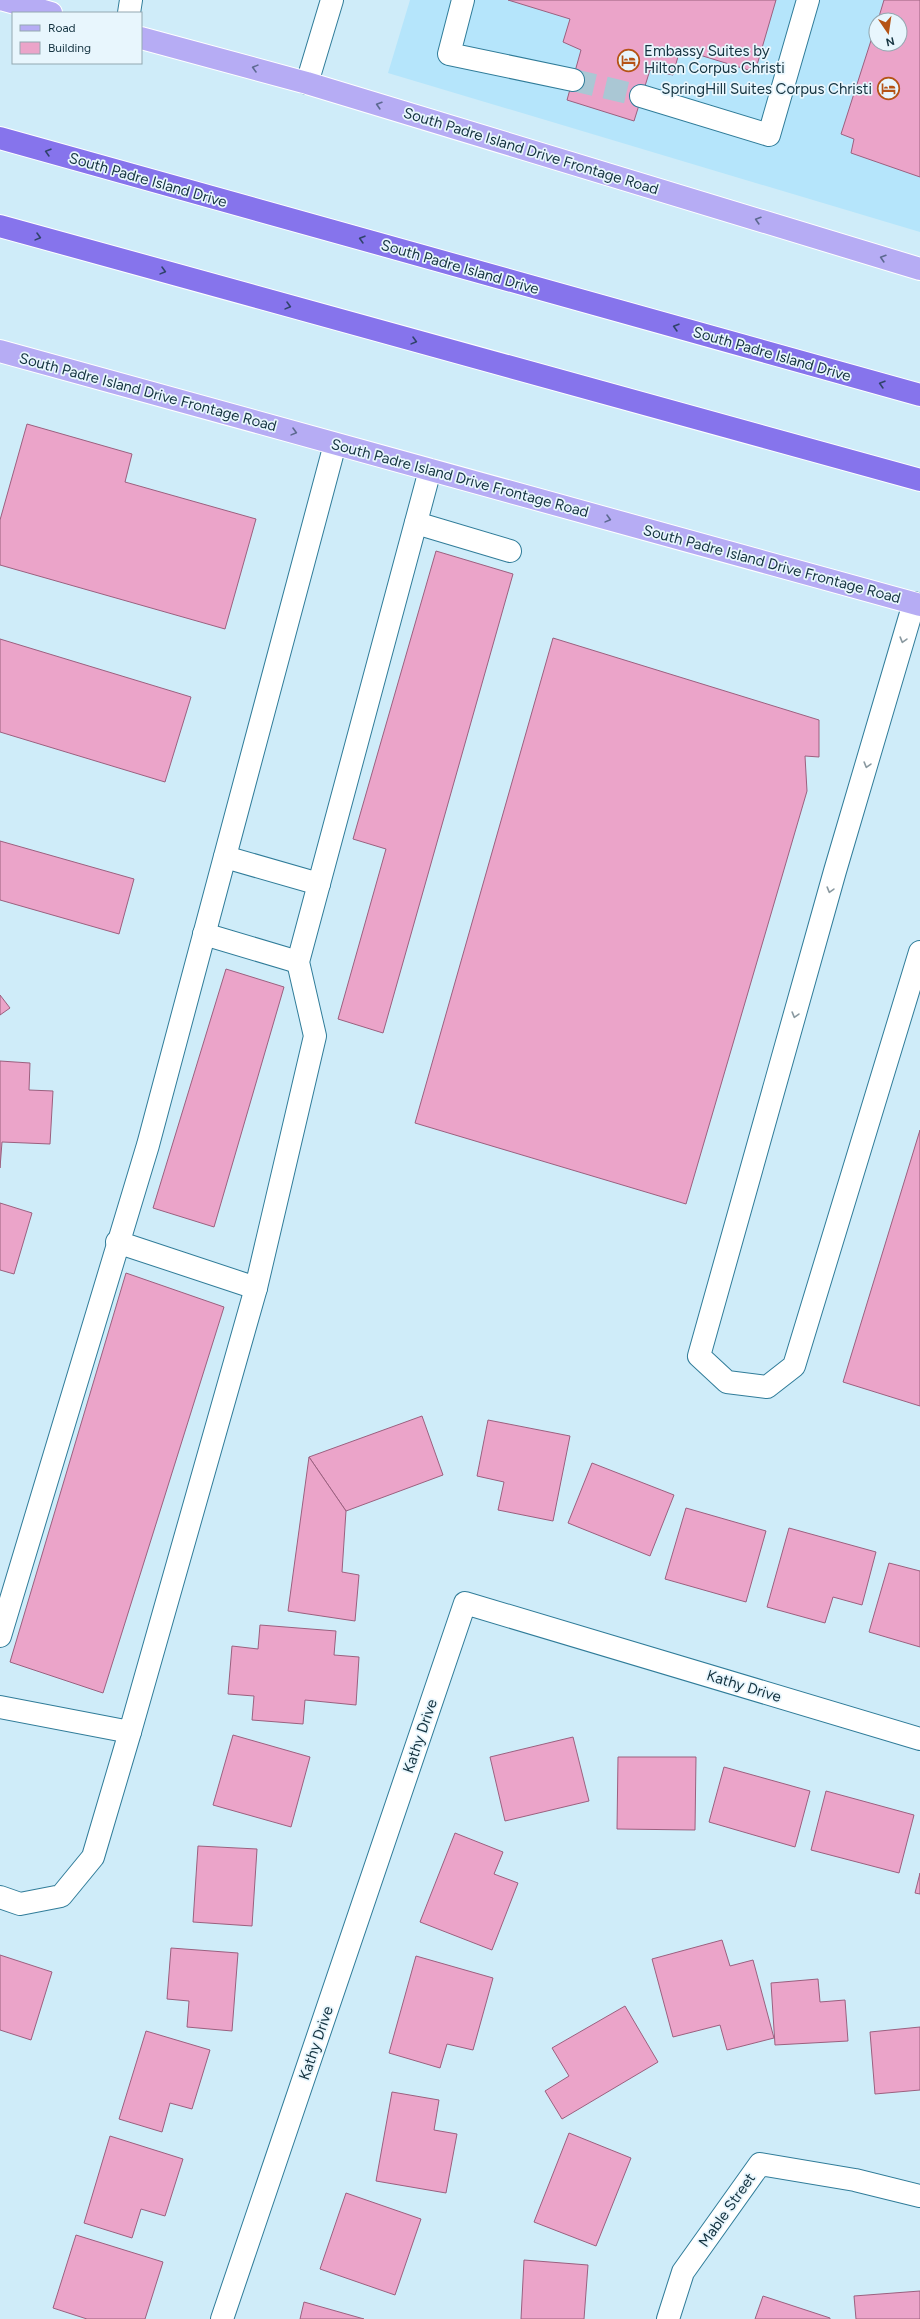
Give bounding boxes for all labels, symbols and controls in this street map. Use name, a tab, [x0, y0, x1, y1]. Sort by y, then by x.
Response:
legend	[12, 12, 142, 64]
north arrow	[868, 12, 908, 52]
text: Road	[48, 21, 76, 35]
text: N	[885, 34, 896, 49]
text: Building	[48, 41, 91, 55]
place label: Embassy Suites by Hilton Corpus Christi	[644, 42, 785, 77]
hotel icon: Embassy Suites by Hilton Corpus Christi	[615, 47, 641, 73]
one-way arrow	[251, 65, 258, 73]
hotel icon: SpringHill Suites Corpus Christi	[875, 76, 901, 102]
place label: SpringHill Suites Corpus Christi	[661, 80, 872, 98]
one-way arrow	[376, 101, 383, 110]
street label: South Padre Island Drive Frontage Road	[401, 104, 661, 198]
one-way arrow	[45, 148, 52, 157]
street label: South Padre Island Drive	[67, 149, 229, 211]
one-way arrow	[755, 216, 762, 225]
one-way arrow	[34, 232, 41, 241]
one-way arrow	[359, 236, 366, 244]
street label: South Padre Island Drive	[379, 236, 541, 298]
one-way arrow	[879, 254, 886, 263]
one-way arrow	[160, 267, 166, 275]
one-way arrow	[284, 301, 291, 310]
one-way arrow	[673, 323, 680, 332]
street label: South Padre Island Drive	[691, 323, 853, 385]
one-way arrow	[410, 336, 417, 344]
street label: South Padre Island Drive Frontage Road	[17, 349, 279, 435]
one-way arrow	[879, 381, 886, 389]
one-way arrow	[290, 427, 297, 436]
street label: South Padre Island Drive Frontage Road	[329, 435, 591, 521]
one-way arrow	[605, 514, 612, 523]
street label: South Padre Island Drive Frontage Road	[641, 521, 903, 607]
one-way arrow	[899, 637, 908, 644]
one-way arrow	[863, 761, 872, 768]
one-way arrow	[826, 886, 835, 893]
one-way arrow	[791, 1011, 800, 1018]
street label: Kathy Drive	[705, 1666, 783, 1706]
street label: Kathy Drive	[399, 1697, 441, 1775]
street label: Kathy Drive	[295, 2004, 337, 2082]
street label: Mable Street	[695, 2169, 759, 2251]

